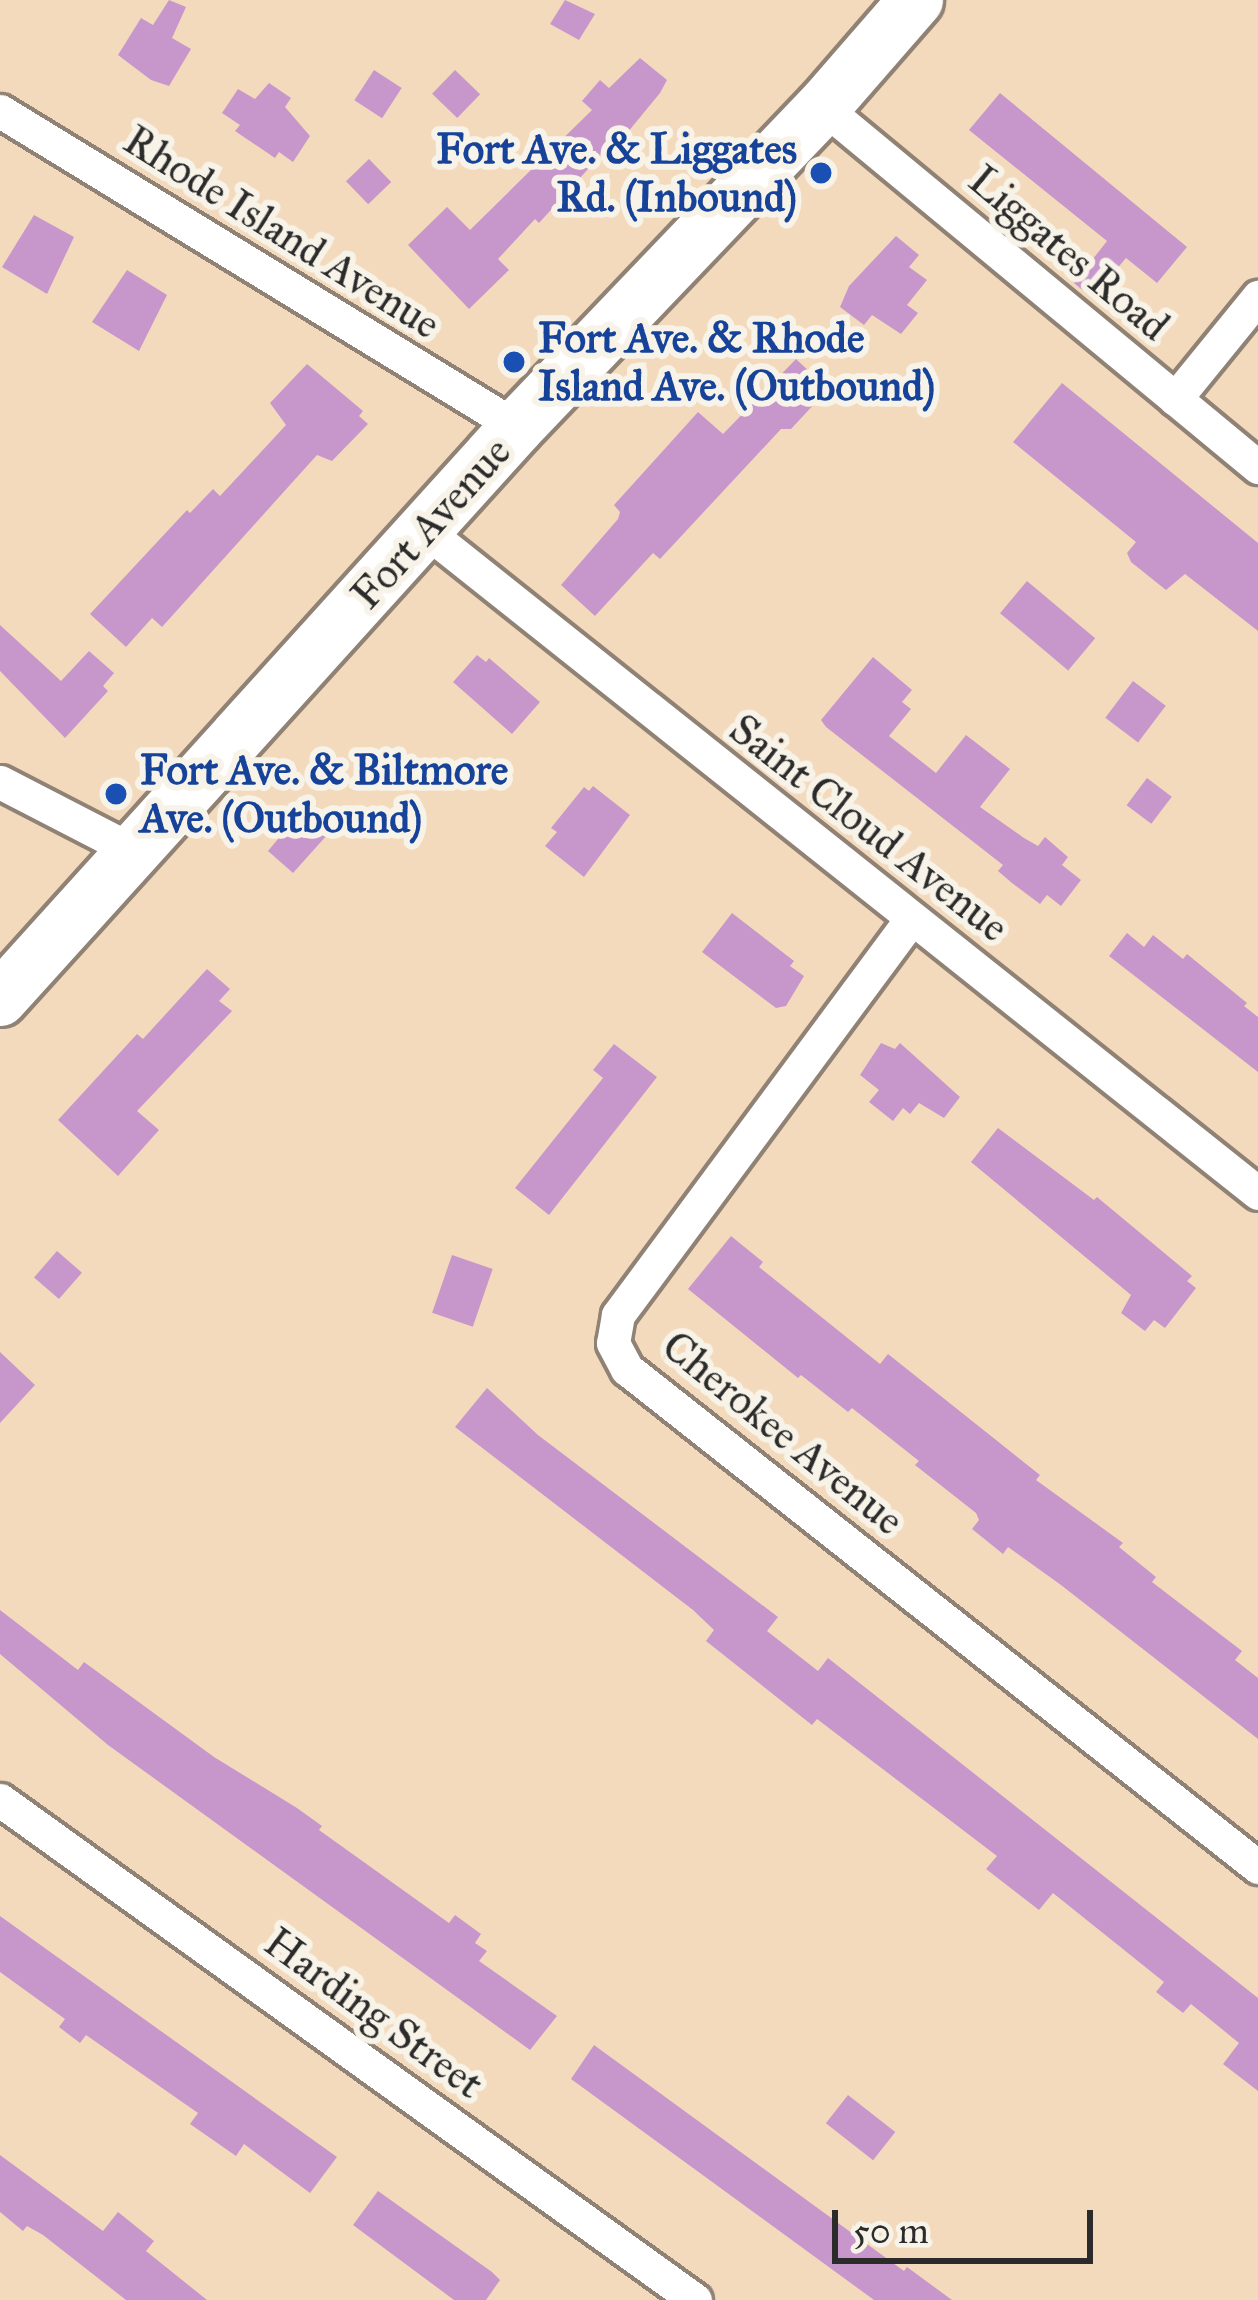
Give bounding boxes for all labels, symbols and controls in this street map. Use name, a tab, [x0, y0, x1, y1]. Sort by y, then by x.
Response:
street label: Rhode Island Avenue	[115, 114, 449, 350]
place label: Fort Ave. & Liggates Rd. (Inbound)	[436, 124, 797, 222]
street label: Liggates Road	[959, 155, 1179, 351]
marker: Fort Ave. & Liggates Rd. (Inbound)	[808, 160, 834, 186]
place label: Fort Ave. & Rhode Island Ave. (Outbound)	[538, 313, 935, 412]
marker: Fort Ave. & Rhode Island Ave. (Outbound)	[501, 349, 527, 375]
street label: Fort Avenue	[341, 427, 521, 619]
street label: Saint Cloud Avenue	[720, 704, 1018, 952]
place label: Fort Ave. & Biltmore Ave. (Outbound)	[140, 745, 508, 844]
marker: Fort Ave. & Biltmore Ave. (Outbound)	[103, 781, 129, 807]
street label: Cherokee Avenue	[652, 1320, 914, 1546]
street label: Harding Street	[255, 1917, 493, 2109]
scale bar	[838, 2186, 1099, 2260]
text: 50 m	[853, 2209, 929, 2253]

